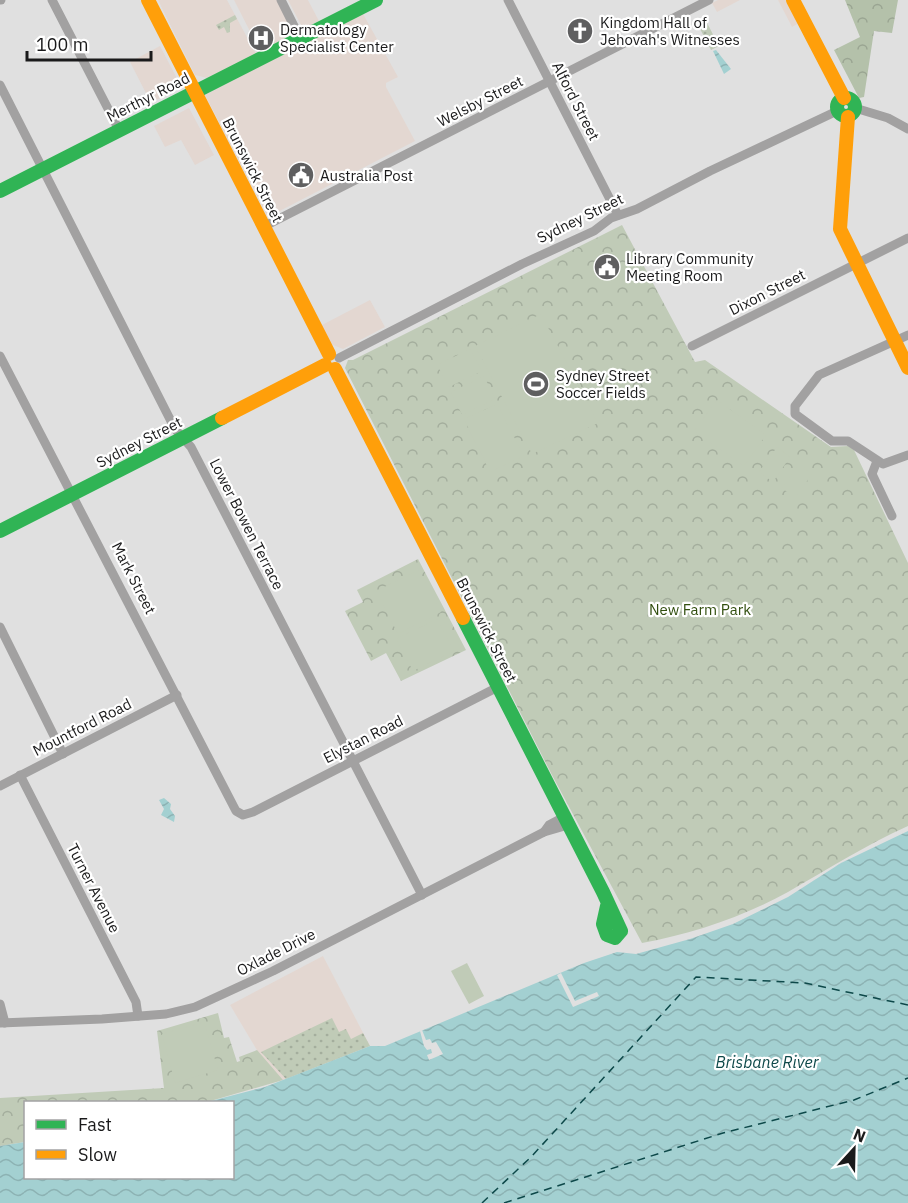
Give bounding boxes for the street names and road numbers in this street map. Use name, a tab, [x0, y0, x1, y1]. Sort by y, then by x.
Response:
street label: Alford Street	[548, 59, 604, 143]
street label: Merthyr Road	[103, 68, 193, 126]
street label: Welsby Street	[434, 71, 526, 131]
street label: Brunswick Street	[218, 114, 288, 226]
street label: Sydney Street	[534, 189, 626, 247]
street label: Dixon Street	[726, 265, 808, 319]
street label: Sydney Street	[93, 412, 185, 472]
street label: Lower Bowen Terrace	[206, 455, 288, 593]
street label: Mark Street	[108, 539, 160, 617]
street label: Brunswick Street	[452, 574, 522, 686]
street label: Mountford Road	[30, 694, 134, 760]
street label: Elystan Road	[320, 711, 406, 767]
street label: Turner Avenue	[63, 840, 125, 936]
street label: Oxlade Drive	[234, 924, 318, 980]

